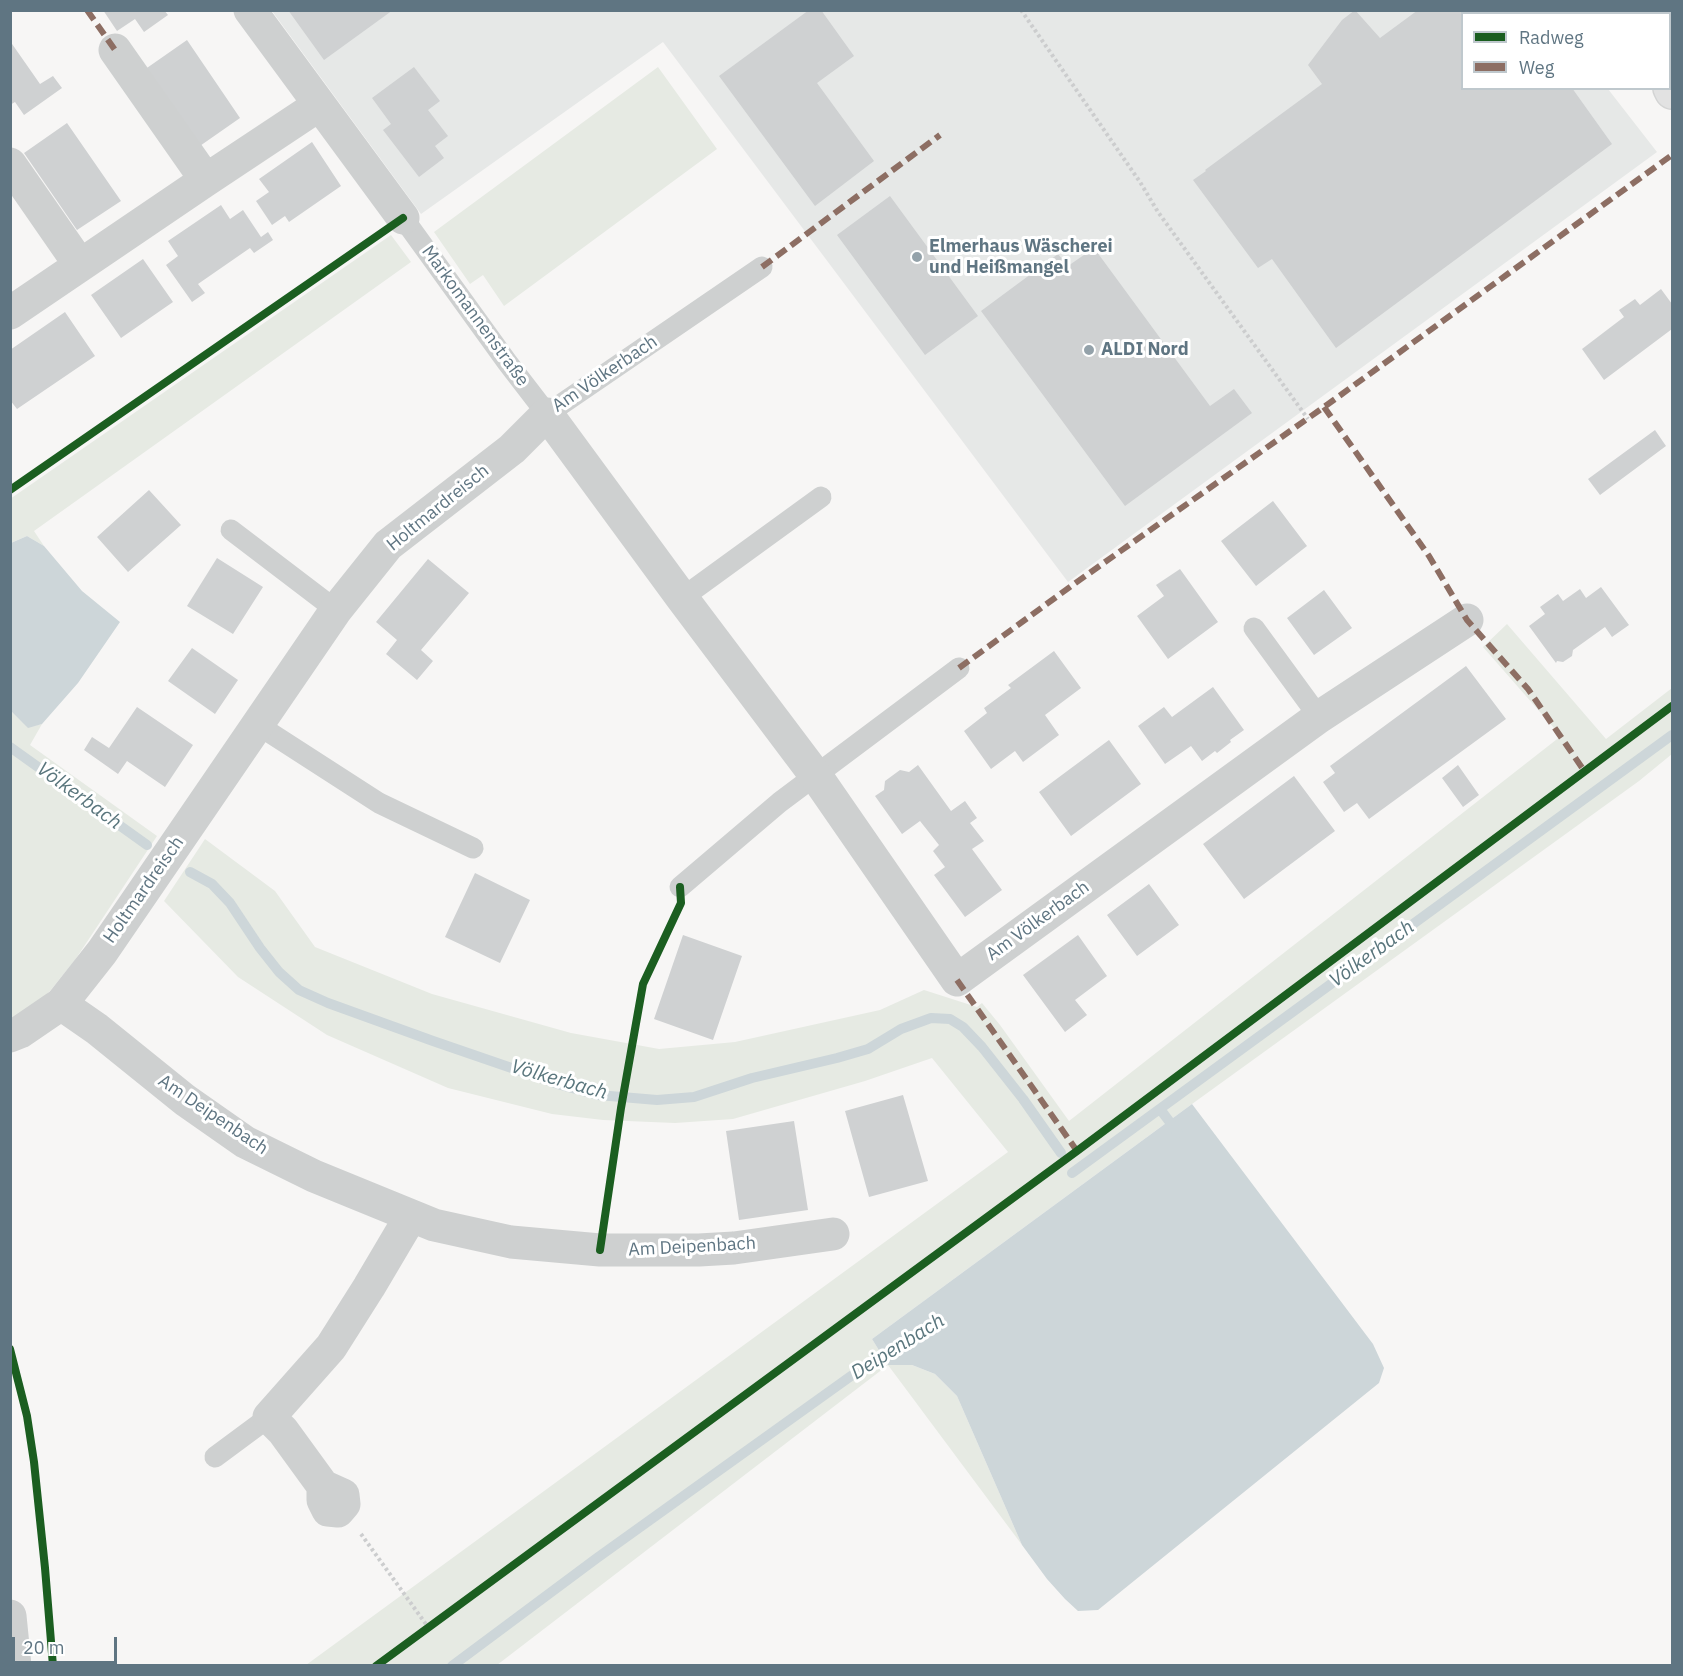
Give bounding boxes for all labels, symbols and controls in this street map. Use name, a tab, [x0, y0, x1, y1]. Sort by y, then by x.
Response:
legend	[1461, 12, 1671, 90]
text: Radweg	[1519, 26, 1584, 49]
text: Weg	[1519, 56, 1554, 79]
place label: Elmerhaus Wäscherei und Heißmangel	[929, 236, 1113, 278]
street label: Markomannenstraße	[417, 242, 533, 390]
marker: Elmerhaus Wäscherei und Heißmangel	[910, 250, 924, 264]
street label: Am Völkerbach	[548, 331, 662, 417]
place label: ALDI Nord	[1101, 339, 1189, 361]
marker: ALDI Nord	[1082, 343, 1096, 357]
street label: Holtmardreisch	[383, 460, 493, 556]
water label: Völkerbach	[32, 757, 126, 835]
street label: Holtmardreisch	[99, 833, 189, 947]
street label: Am Völkerbach	[982, 876, 1094, 966]
water label: Völkerbach	[1325, 915, 1419, 993]
water label: Völkerbach	[508, 1055, 610, 1105]
street label: Am Deipenbach	[154, 1070, 272, 1160]
street label: Am Deipenbach	[628, 1233, 756, 1261]
water label: Deipenbach	[847, 1309, 949, 1385]
scale bar	[15, 1625, 120, 1663]
text: 20 m	[23, 1636, 65, 1659]

